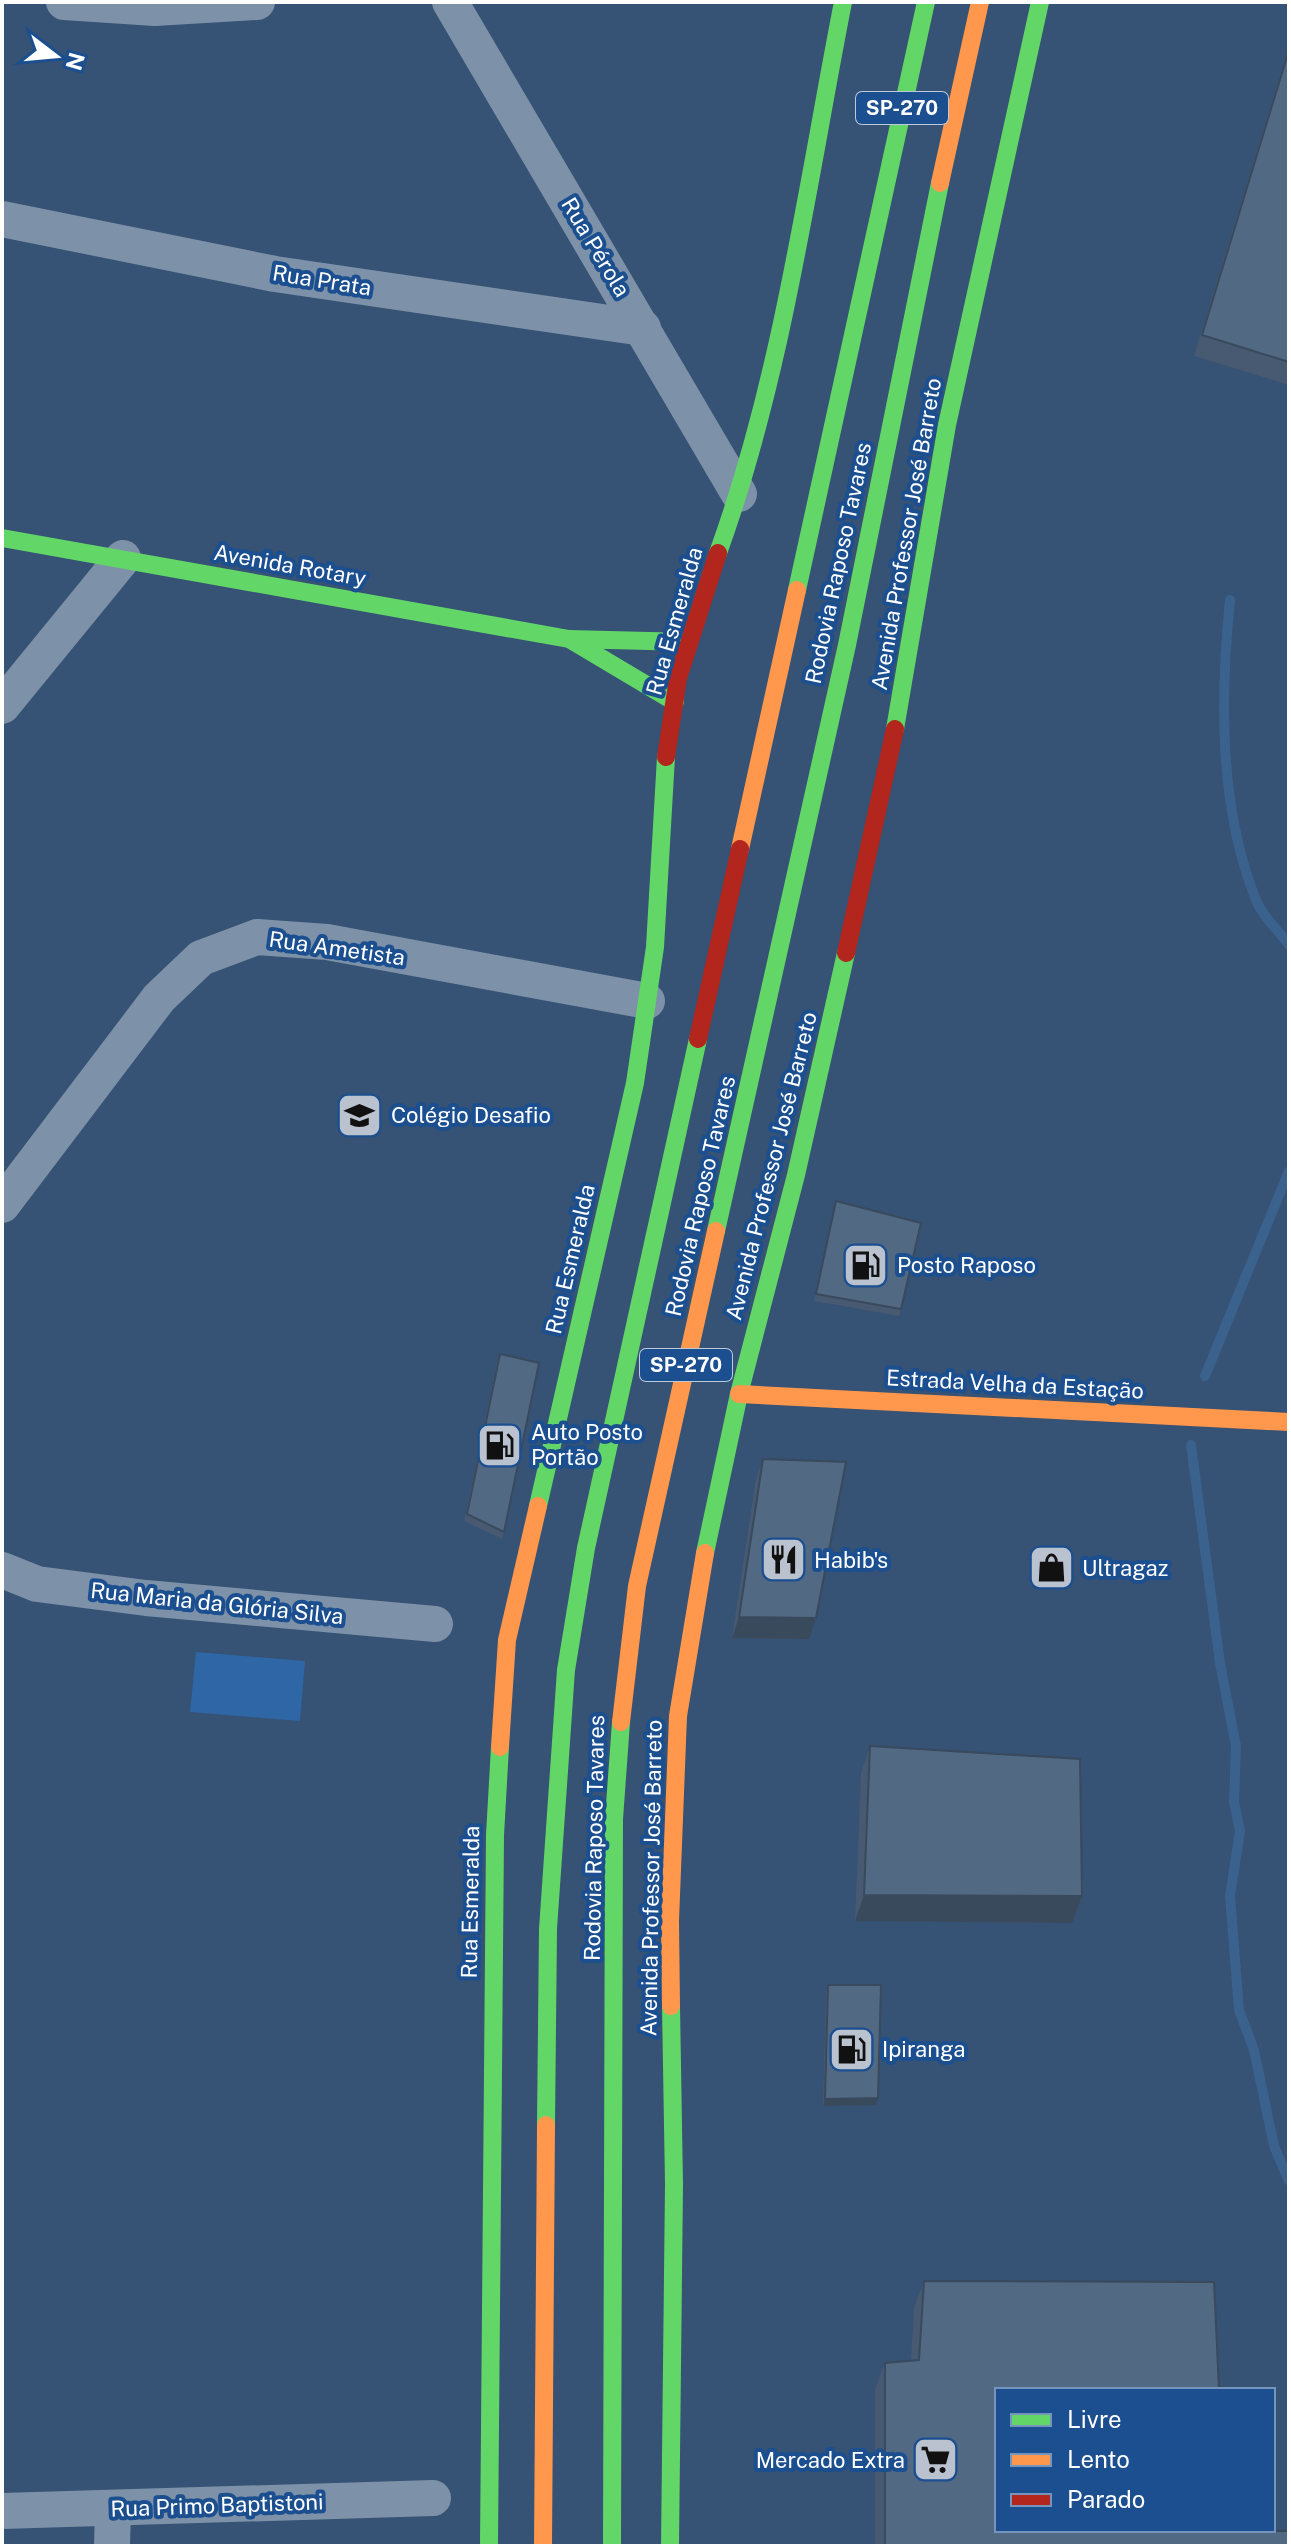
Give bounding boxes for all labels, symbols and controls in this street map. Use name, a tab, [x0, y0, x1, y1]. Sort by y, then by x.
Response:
north arrow	[16, 16, 96, 96]
text: N	[60, 50, 90, 73]
road number: SP-270	[856, 92, 948, 124]
street label: Rua Pérola	[556, 193, 636, 301]
street label: Rua Prata	[271, 259, 373, 301]
street label: Avenida Professor José Barreto	[866, 376, 946, 692]
street label: Rodovia Raposo Tavares	[800, 440, 876, 686]
street label: Avenida Rotary	[212, 539, 368, 591]
street label: Rua Esmeralda	[640, 544, 708, 698]
street label: Rua Ametista	[267, 926, 407, 970]
street label: Avenida Professor José Barreto	[720, 1009, 822, 1323]
street label: Rodovia Raposo Tavares	[660, 1073, 740, 1319]
school or university icon: Colégio Desafio	[336, 1091, 384, 1139]
place label: Colégio Desafio	[391, 1102, 551, 1128]
street label: Rua Esmeralda	[540, 1182, 600, 1336]
fuel station icon: Posto Raposo	[842, 1241, 890, 1289]
place label: Posto Raposo	[897, 1252, 1036, 1278]
road number: SP-270	[640, 1349, 732, 1381]
street label: Estrada Velha da Estação	[885, 1364, 1145, 1404]
place label: Auto Posto Portão	[531, 1419, 643, 1470]
fuel station icon: Auto Posto Portão	[476, 1421, 524, 1469]
restaurant icon: Habib's	[759, 1536, 807, 1584]
shop icon: Ultragaz	[1027, 1544, 1075, 1592]
place label: Habib's	[814, 1547, 888, 1573]
place label: Ultragaz	[1082, 1555, 1168, 1581]
street label: Rua Maria da Glória Silva	[89, 1577, 345, 1629]
street label: Rodovia Raposo Tavares	[579, 1715, 609, 1961]
street label: Avenida Professor José Barreto	[635, 1719, 667, 2037]
street label: Rua Esmeralda	[456, 1825, 484, 1979]
fuel station icon: Ipiranga	[827, 2025, 875, 2073]
place label: Ipiranga	[882, 2036, 966, 2062]
legend	[995, 2388, 1275, 2532]
text: Livre	[1067, 2405, 1122, 2433]
supermarket icon: Mercado Extra	[912, 2436, 960, 2484]
text: Lento	[1067, 2445, 1130, 2473]
place label: Mercado Extra	[756, 2447, 905, 2473]
text: Parado	[1067, 2485, 1145, 2513]
street label: Rua Primo Baptistoni	[110, 2488, 324, 2522]

